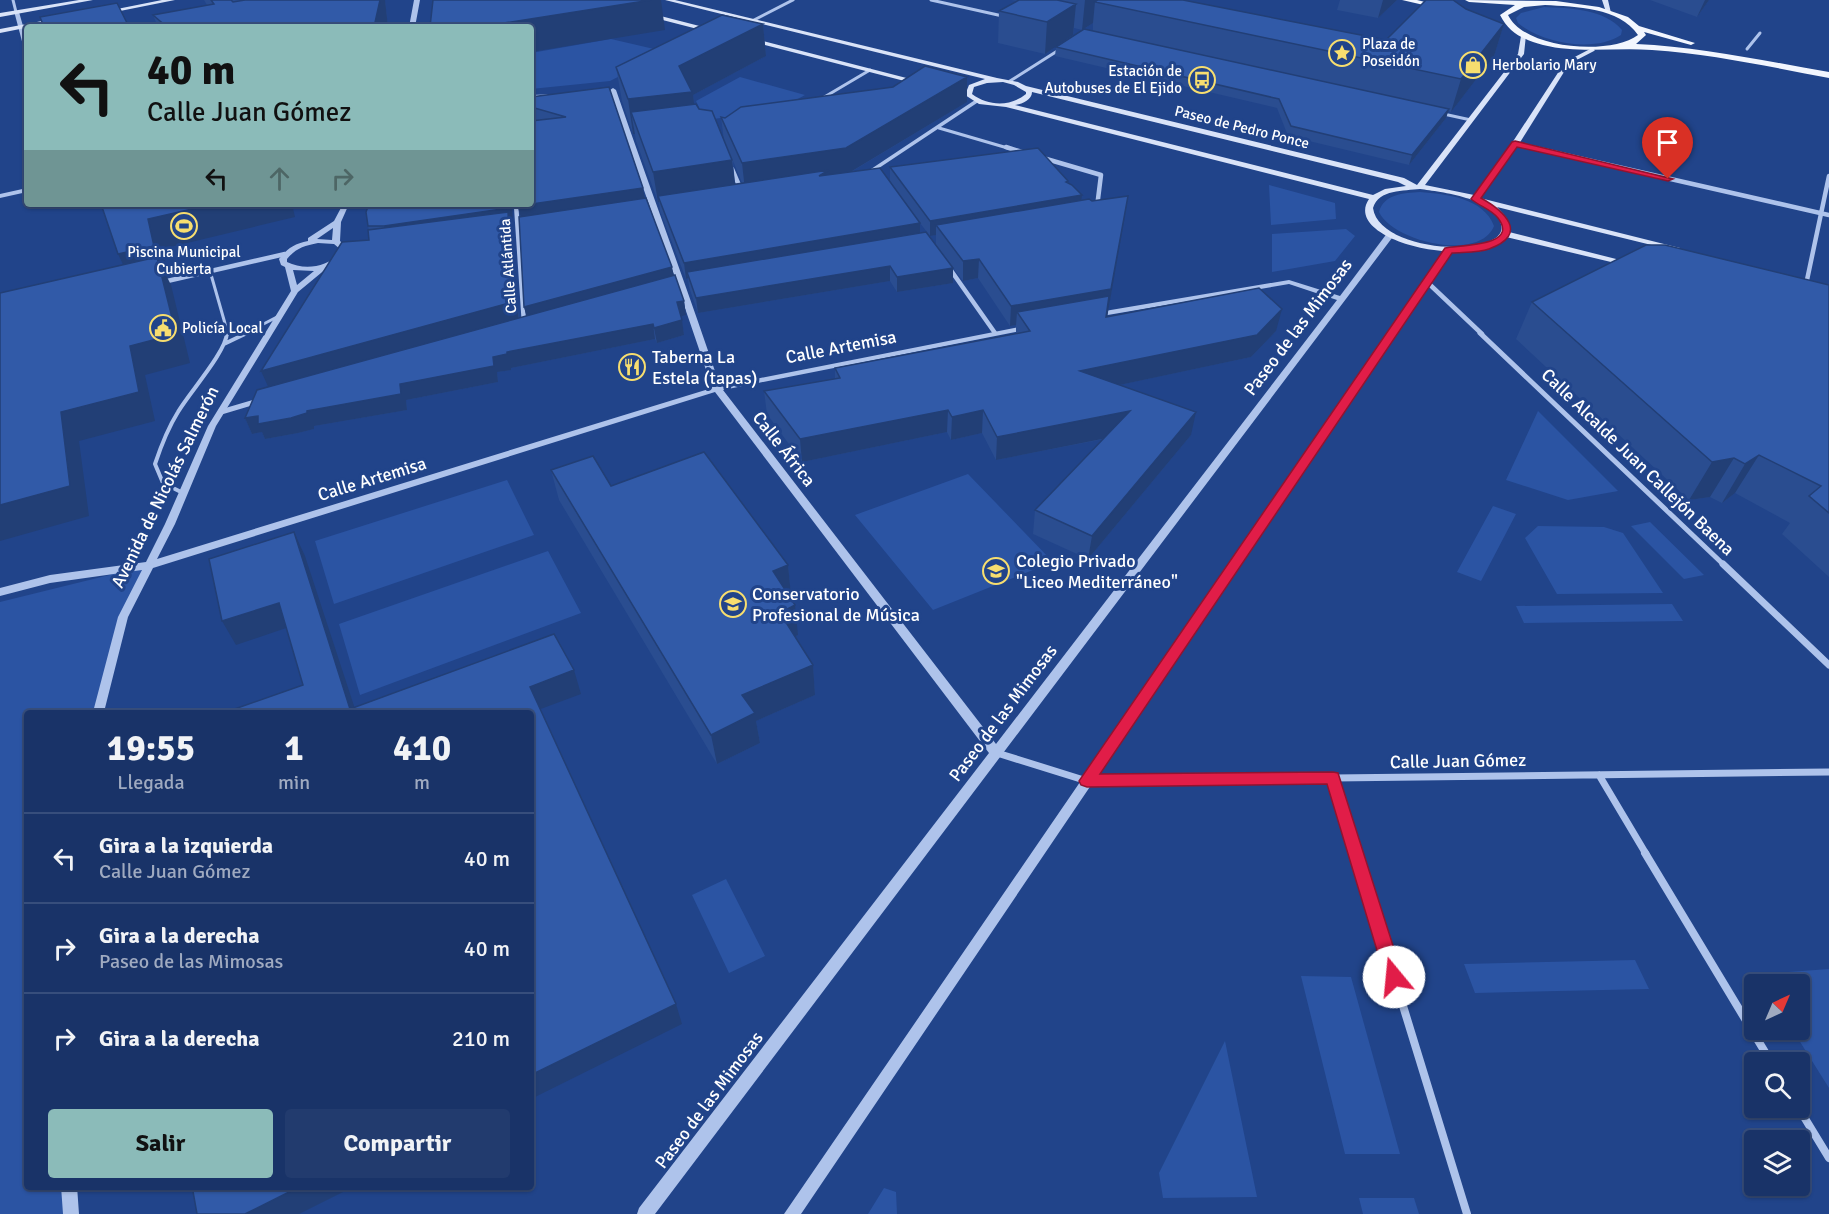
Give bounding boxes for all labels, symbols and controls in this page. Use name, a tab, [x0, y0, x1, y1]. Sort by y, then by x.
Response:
place label: Plaza de Poseidón	[1362, 35, 1420, 70]
place icon: Plaza de Poseidón	[1327, 38, 1357, 68]
text: 40 m	[147, 45, 236, 96]
icon: left	[48, 48, 126, 126]
shop icon: Herbolario Mary	[1458, 50, 1488, 80]
place label: Herbolario Mary	[1492, 56, 1596, 74]
place label: Estación de Autobuses de El Ejido	[1044, 62, 1182, 97]
bus stop icon: Estación de Autobuses de El Ejido	[1187, 65, 1217, 95]
text: Calle Juan Gómez	[147, 96, 351, 129]
street label: Paseo de Pedro Ponce	[1173, 102, 1311, 152]
pin	[1642, 117, 1693, 179]
icon: arrive	[1651, 126, 1684, 159]
icon: left	[200, 162, 233, 195]
icon: ahead	[263, 162, 296, 195]
icon: right	[326, 162, 359, 195]
sports icon: Piscina Municipal Cubierta	[169, 211, 199, 241]
street label: Calle Atlántida	[496, 218, 520, 314]
place label: Piscina Municipal Cubierta	[127, 243, 241, 278]
street label: Paseo de las Mimosas	[1239, 254, 1357, 400]
public building icon: Policía Local	[148, 313, 178, 343]
place label: Policía Local	[182, 319, 263, 337]
street label: Calle Artemisa	[784, 325, 898, 369]
place label: Taberna La Estela (tapas)	[652, 346, 758, 389]
restaurant icon: Taberna La Estela (tapas)	[617, 352, 647, 382]
street label: Calle Alcalde Juan Callejón Baena	[1537, 364, 1739, 560]
street label: Avenida de Nicolás Salmerón	[106, 382, 224, 592]
street label: Calle África	[748, 407, 820, 491]
street label: Calle Artemisa	[315, 452, 429, 506]
place label: Colegio Privado "Liceo Mediterráneo"	[1016, 550, 1178, 593]
school or university icon: Colegio Privado "Liceo Mediterráneo"	[981, 556, 1011, 586]
place label: Conservatorio Profesional de Música	[752, 583, 920, 626]
school or university icon: Conservatorio Profesional de Música	[718, 589, 748, 619]
street label: Paseo de las Mimosas	[944, 640, 1062, 786]
text: 19:55	[107, 726, 195, 771]
text: 1	[284, 726, 304, 771]
text: 410	[393, 726, 451, 771]
street label: Calle Juan Gómez	[1390, 749, 1526, 773]
text: Llegada	[117, 770, 185, 795]
text: min	[278, 770, 310, 795]
text: m	[414, 770, 430, 795]
text: Gira a la izquierda	[99, 832, 273, 859]
icon: left	[48, 842, 81, 875]
text: 40 m	[464, 845, 510, 872]
text: Calle Juan Gómez	[99, 859, 250, 884]
text: Gira a la derecha	[99, 922, 260, 949]
icon: right	[48, 932, 81, 965]
text: 40 m	[464, 935, 510, 962]
position arrow	[1362, 945, 1426, 1009]
text: Paseo de las Mimosas	[99, 949, 283, 974]
north arrow	[1744, 974, 1810, 1040]
map controls	[1744, 974, 1810, 1196]
icon: right	[48, 1022, 81, 1055]
text: Gira a la derecha	[99, 1025, 260, 1052]
text: 210 m	[452, 1025, 510, 1052]
street label: Paseo de las Mimosas	[650, 1027, 768, 1173]
button: search	[1744, 1052, 1810, 1118]
button: Salir	[48, 1109, 273, 1178]
button: Compartir	[285, 1109, 510, 1178]
button: layers	[1744, 1130, 1810, 1196]

